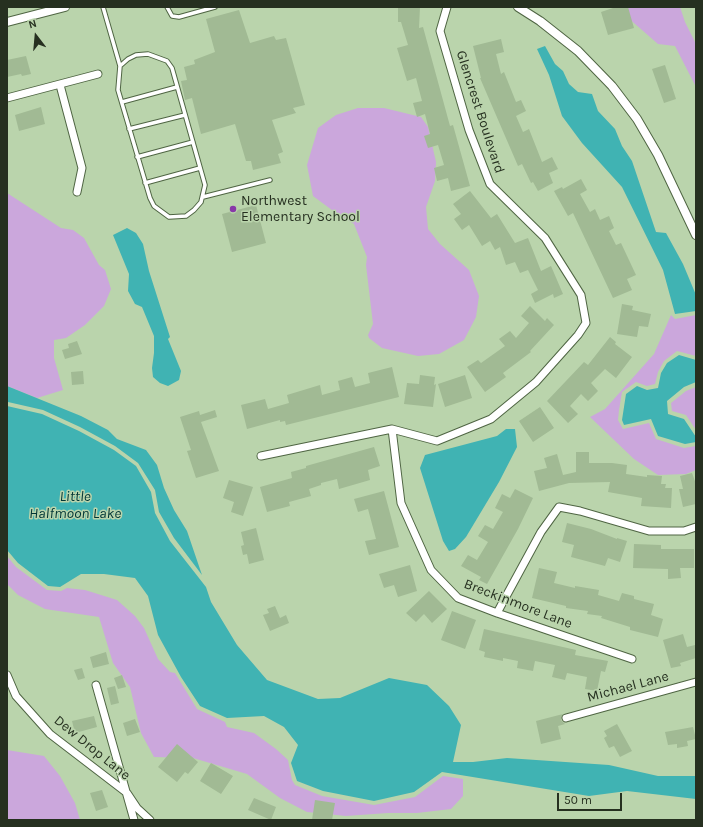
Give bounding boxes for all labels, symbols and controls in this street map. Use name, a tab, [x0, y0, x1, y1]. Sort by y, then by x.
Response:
north arrow	[16, 16, 56, 56]
text: N	[27, 17, 38, 31]
street label: Glencrest Boulevard	[452, 49, 508, 175]
place label: Northwest Elementary School	[241, 193, 360, 226]
marker: Northwest Elementary School	[228, 204, 238, 214]
water label: Little Halfmoon Lake	[29, 488, 121, 523]
street label: Breckinmore Lane	[461, 576, 575, 632]
street label: Michael Lane	[585, 668, 671, 706]
street label: Dew Drop Lane	[50, 712, 134, 784]
scale bar	[559, 785, 624, 811]
text: 50 m	[564, 793, 592, 807]

